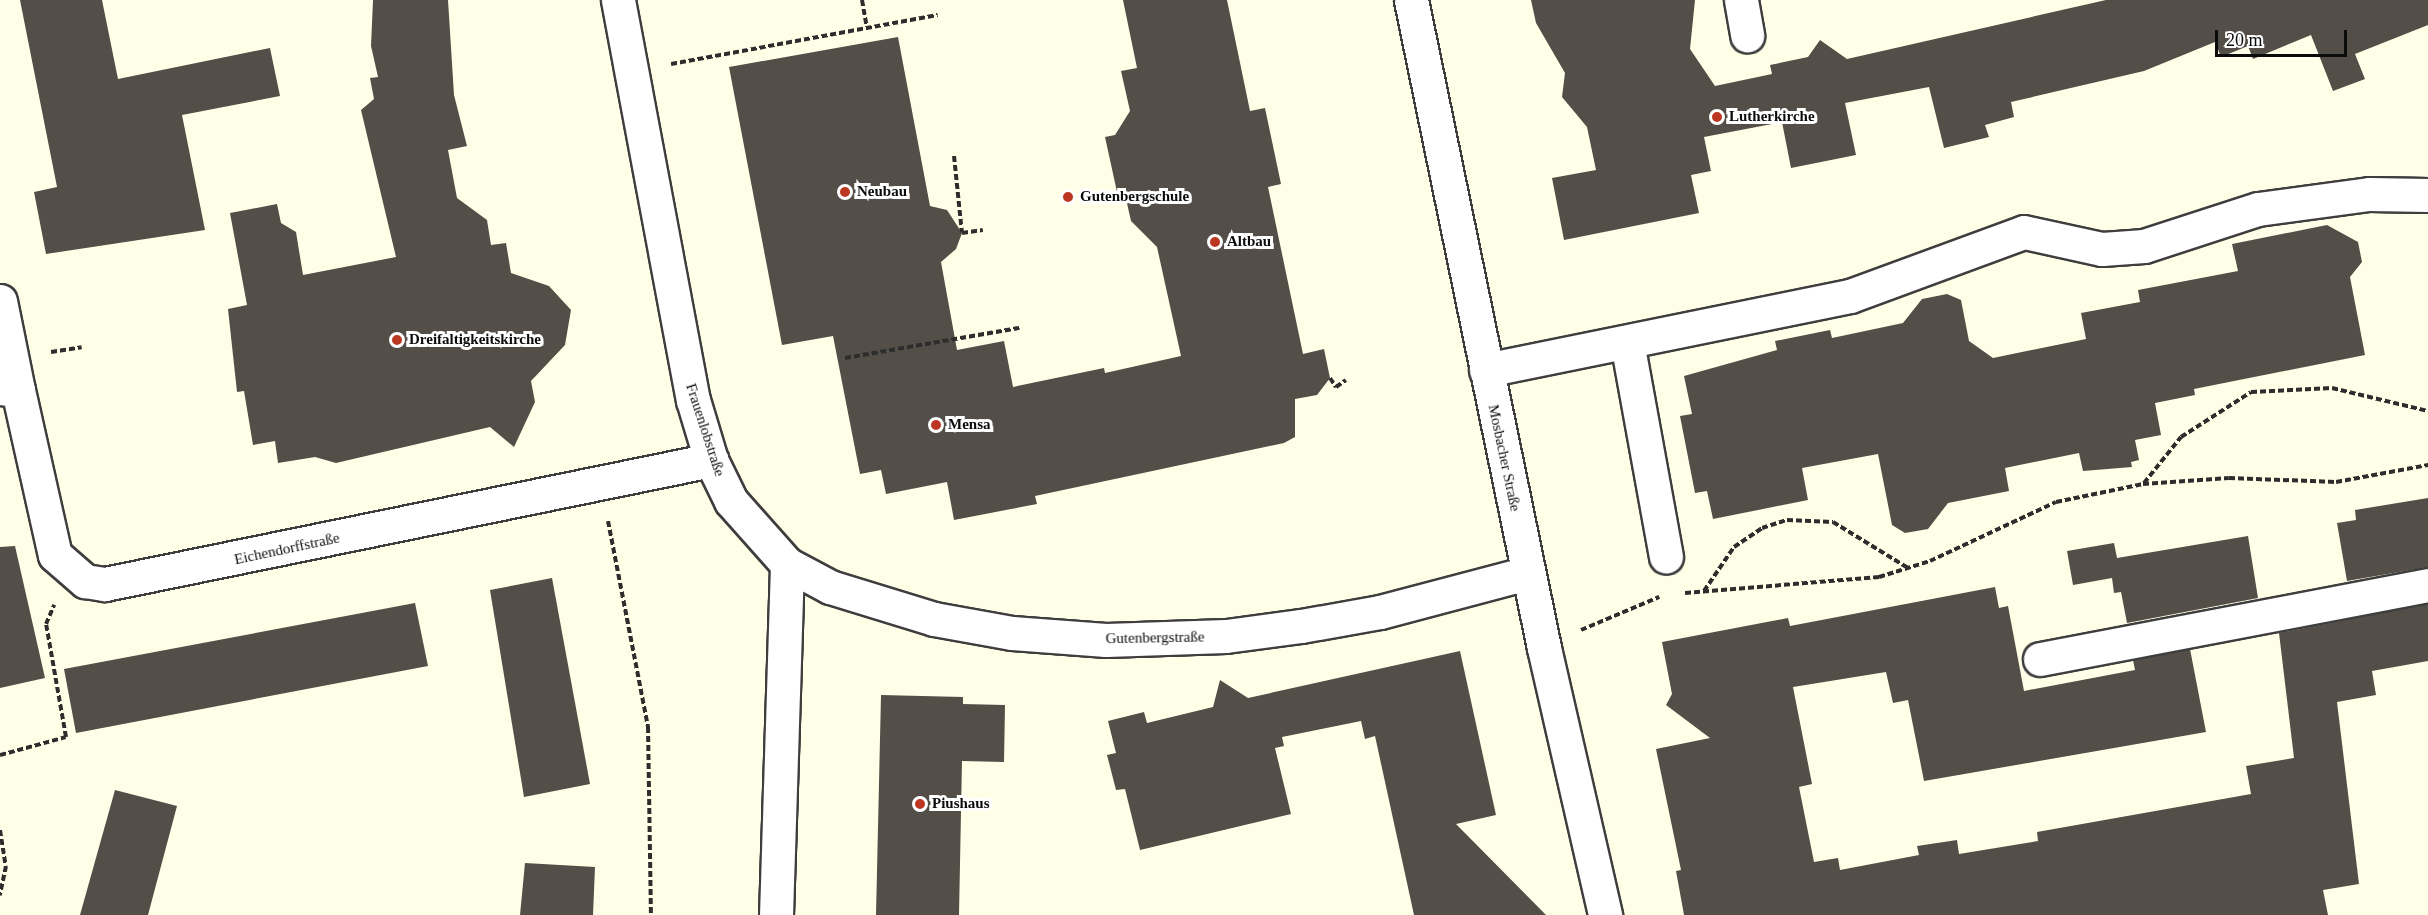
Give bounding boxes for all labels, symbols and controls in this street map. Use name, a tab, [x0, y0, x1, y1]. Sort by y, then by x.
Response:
scale bar	[2218, 18, 2350, 56]
text: 20 m	[2226, 30, 2263, 50]
place label: Lutherkirche	[1729, 108, 1815, 126]
marker: Lutherkirche	[1710, 110, 1724, 124]
place label: Neubau	[857, 183, 907, 201]
marker: Neubau	[838, 185, 852, 199]
place label: Gutenbergschule	[1080, 188, 1189, 206]
marker: Gutenbergschule	[1061, 190, 1075, 204]
place label: Altbau	[1227, 233, 1271, 251]
marker: Altbau	[1208, 235, 1222, 249]
place label: Dreifaltigkeitskirche	[409, 331, 541, 349]
marker: Dreifaltigkeitskirche	[390, 333, 404, 347]
street label: Frauenlobstraße	[682, 381, 728, 479]
street label: Mosbacher Straße	[1484, 403, 1524, 513]
place label: Mensa	[948, 416, 990, 434]
marker: Mensa	[929, 418, 943, 432]
street label: Eichendorffstraße	[233, 529, 341, 569]
street label: Gutenbergstraße	[1105, 628, 1205, 648]
place label: Piushaus	[932, 795, 990, 813]
marker: Piushaus	[913, 797, 927, 811]

